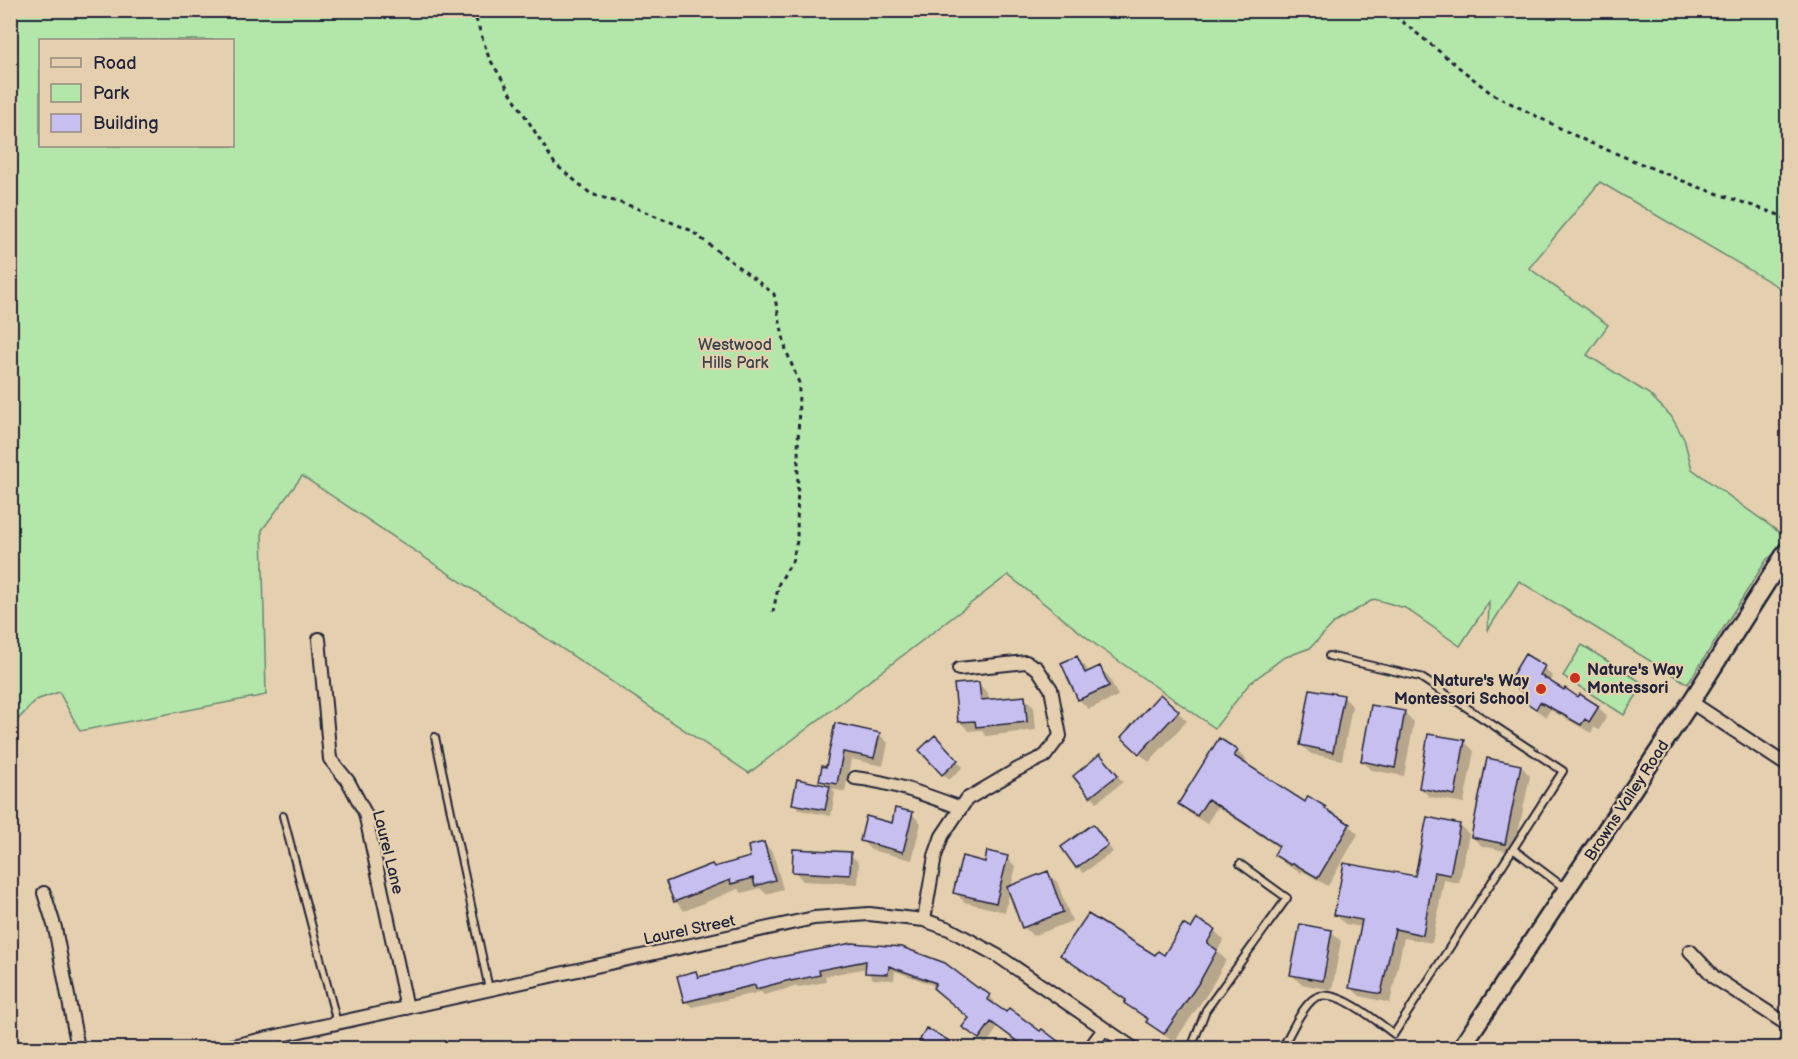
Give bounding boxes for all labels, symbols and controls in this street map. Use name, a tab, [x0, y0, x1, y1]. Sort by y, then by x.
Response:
legend	[39, 39, 234, 147]
text: Road	[93, 53, 137, 74]
text: Park	[93, 83, 129, 104]
text: Building	[93, 113, 159, 134]
park label: Westwood Hills Park	[698, 336, 772, 373]
place label: Nature's Way Montessori	[1587, 661, 1684, 698]
marker: Nature's Way Montessori	[1568, 671, 1582, 685]
place label: Nature's Way Montessori School	[1394, 672, 1530, 709]
marker: Nature's Way Montessori School	[1534, 682, 1548, 696]
street label: Browns Valley Road	[1581, 737, 1673, 865]
street label: Laurel Lane	[368, 808, 407, 897]
street label: Laurel Street	[642, 911, 737, 949]

